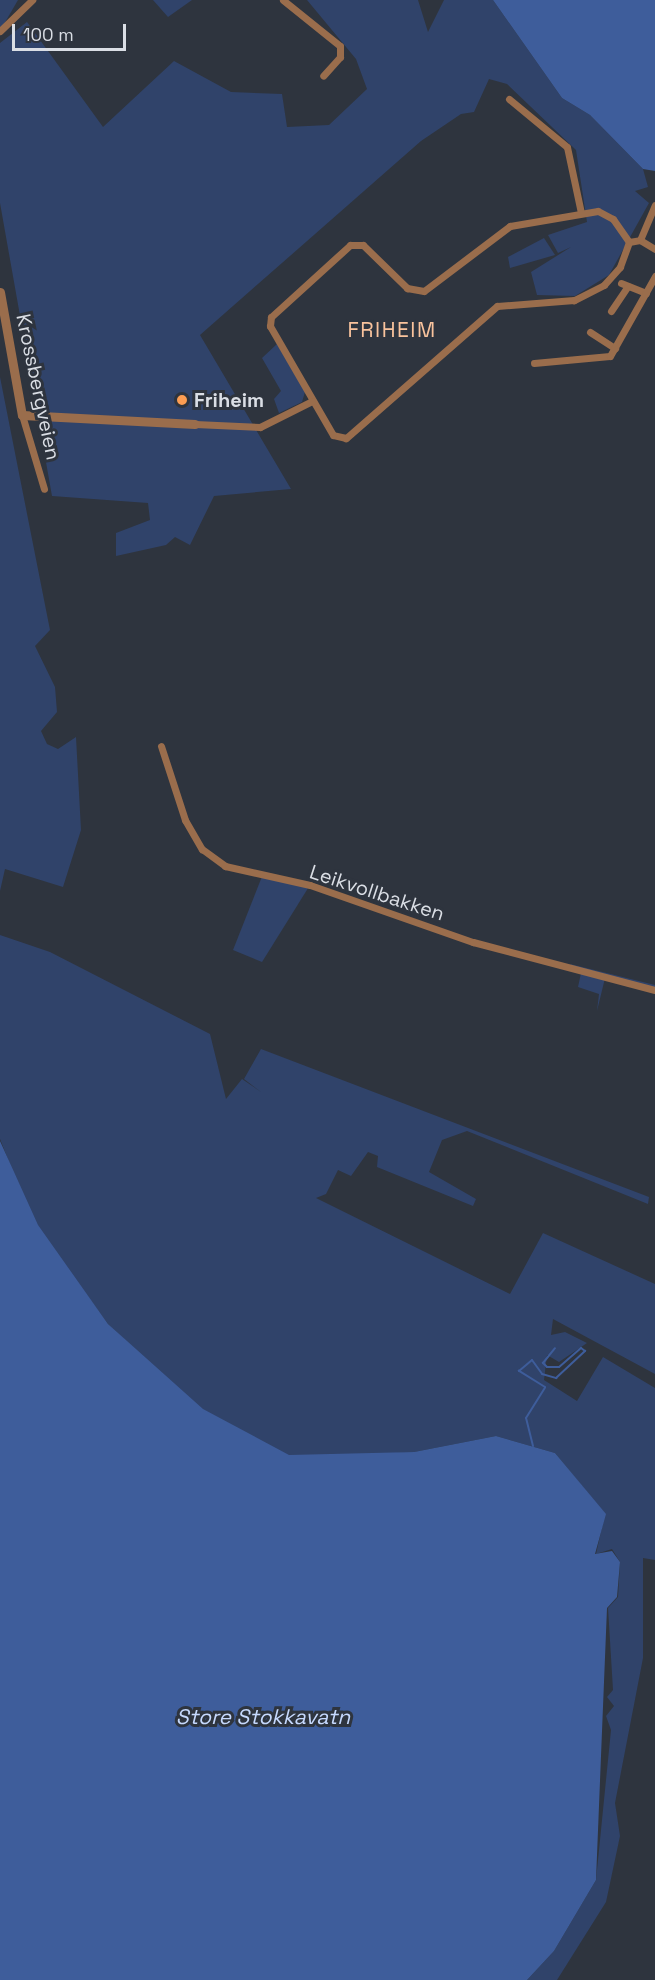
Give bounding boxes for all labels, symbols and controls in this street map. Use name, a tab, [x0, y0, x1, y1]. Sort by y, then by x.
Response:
scale bar	[15, 12, 129, 50]
text: 100 m	[23, 23, 74, 46]
street label: Krossbergveien	[11, 312, 65, 462]
district label: FRIHEIM	[347, 317, 437, 343]
place label: Friheim	[194, 388, 264, 412]
marker: Friheim	[175, 393, 189, 407]
street label: Leikvollbakken	[307, 860, 447, 926]
water label: Store Stokkavatn	[176, 1704, 350, 1730]

